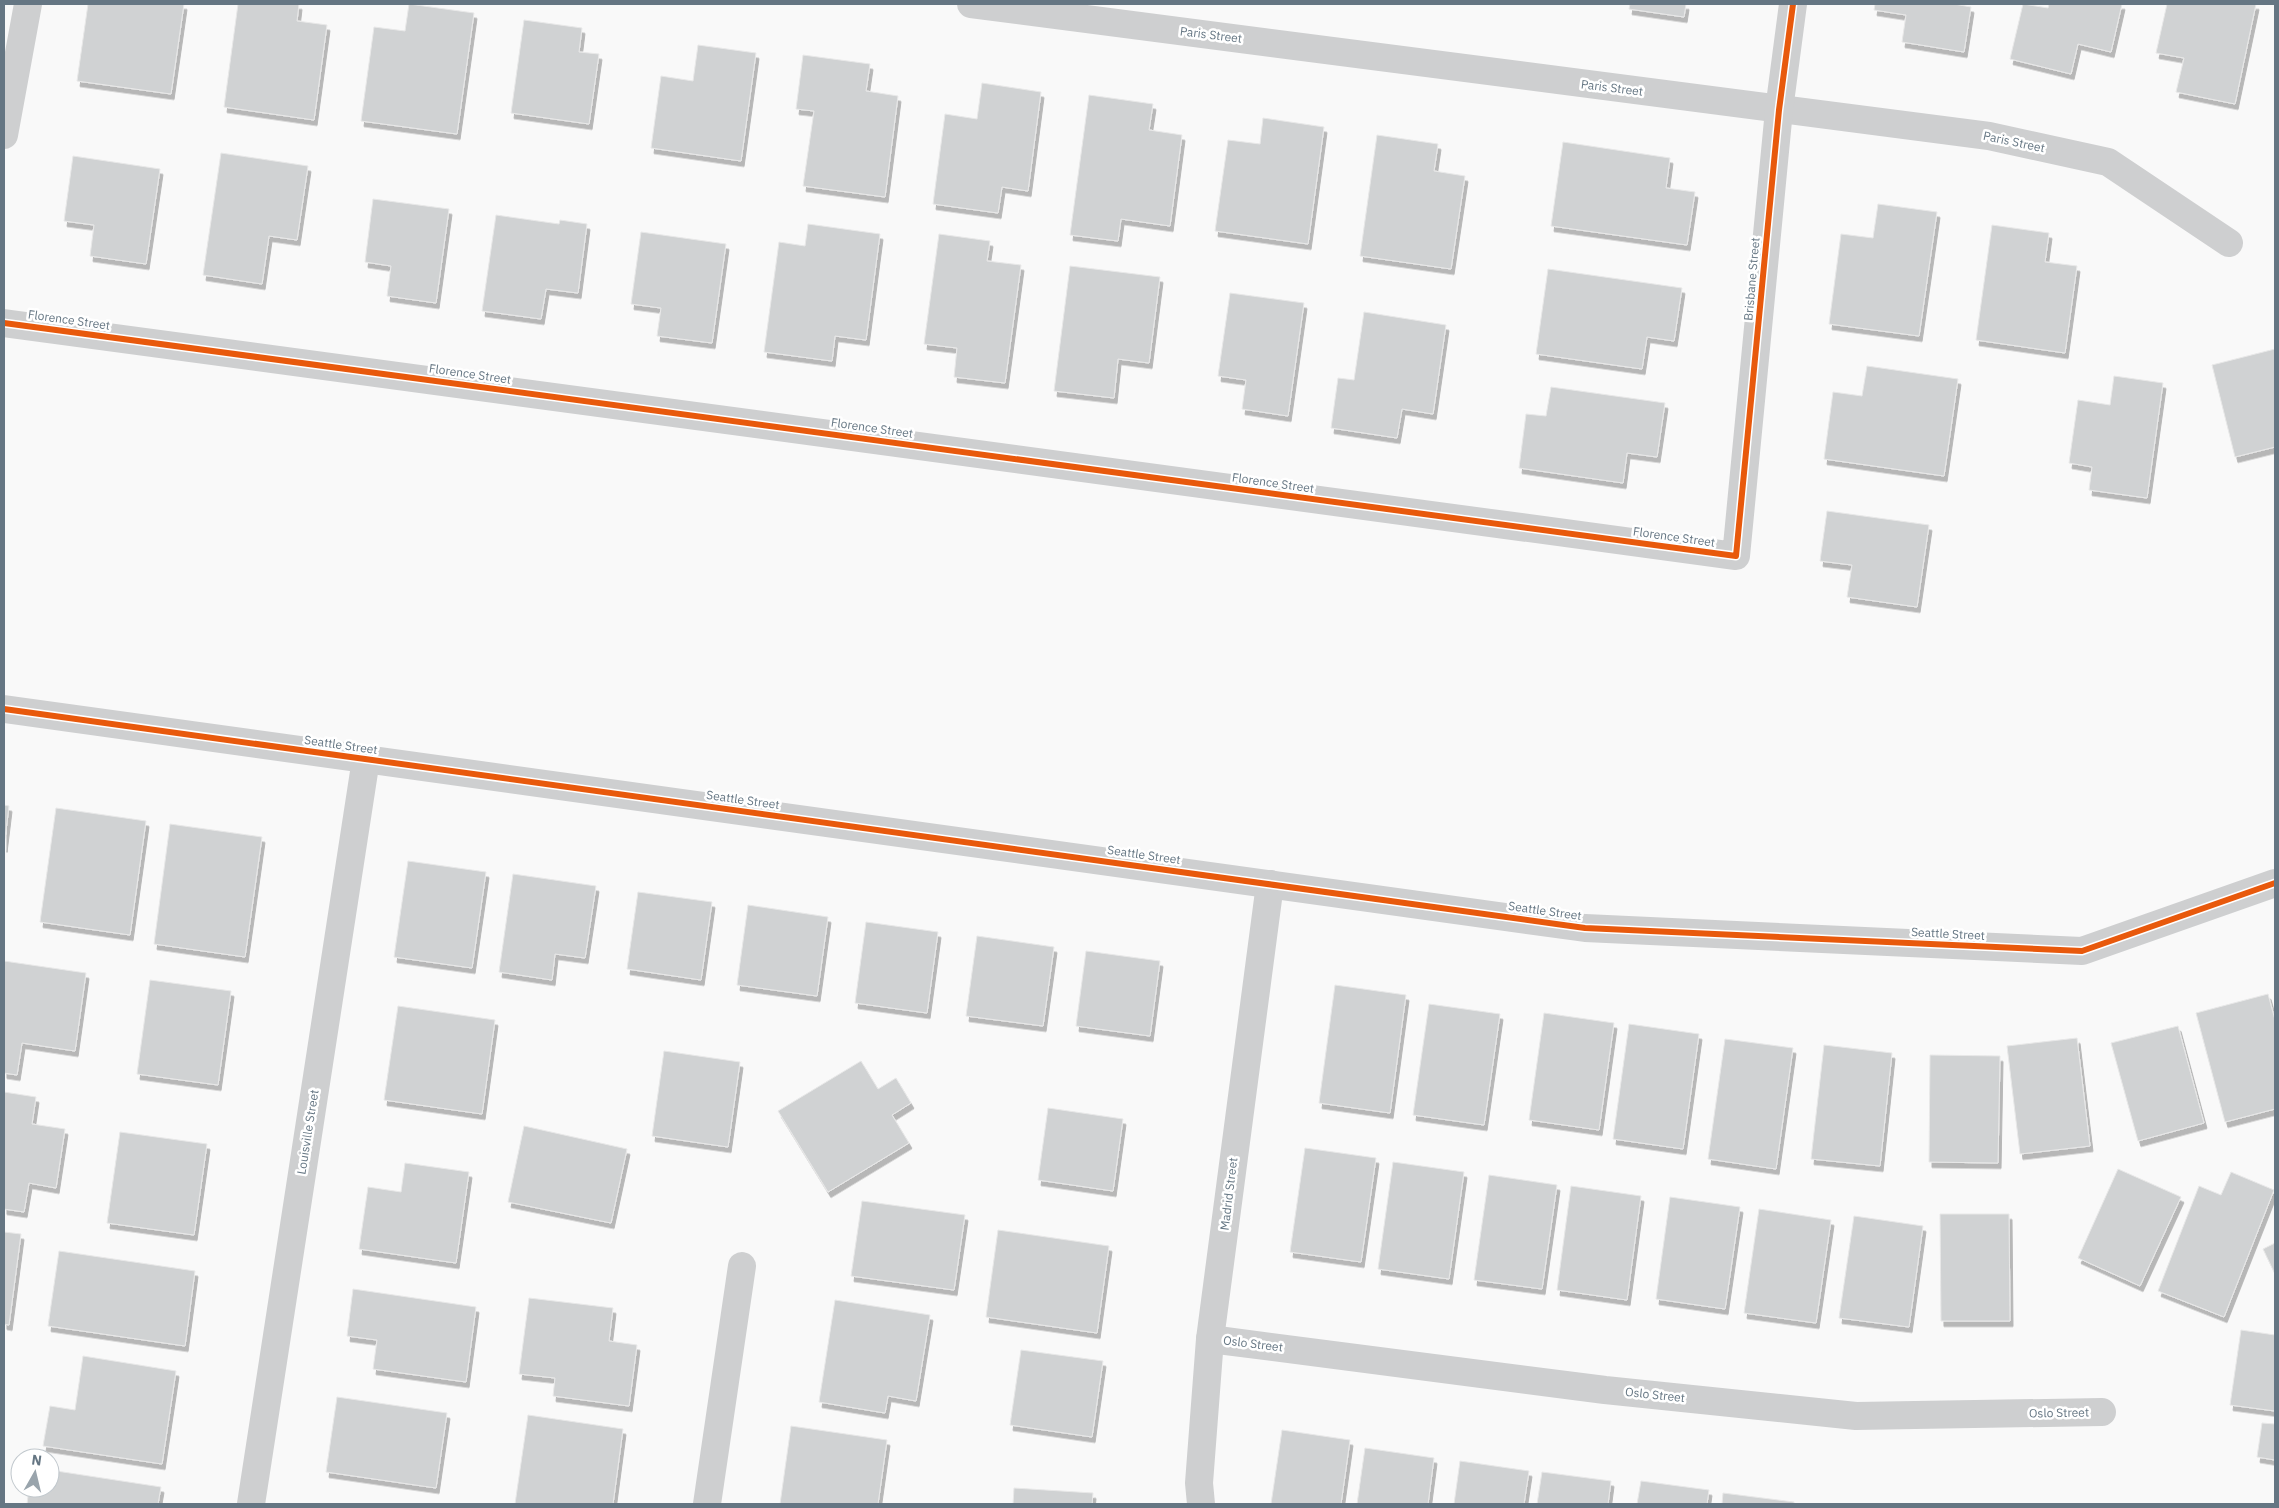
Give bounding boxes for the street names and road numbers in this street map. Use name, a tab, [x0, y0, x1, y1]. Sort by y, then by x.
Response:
street label: Paris Street	[1179, 23, 1243, 46]
street label: Paris Street	[1580, 76, 1644, 99]
street label: Paris Street	[1982, 128, 2046, 155]
street label: Brisbane Street	[1740, 237, 1763, 321]
street label: Florence Street	[27, 306, 111, 333]
street label: Florence Street	[428, 360, 512, 387]
street label: Florence Street	[830, 414, 914, 441]
street label: Florence Street	[1231, 469, 1315, 496]
street label: Florence Street	[1632, 523, 1716, 550]
street label: Seattle Street	[303, 732, 379, 757]
street label: Seattle Street	[705, 787, 781, 812]
street label: Seattle Street	[1106, 842, 1182, 867]
street label: Seattle Street	[1507, 898, 1583, 923]
street label: Seattle Street	[1911, 924, 1985, 943]
street label: Louisville Street	[293, 1088, 322, 1175]
street label: Madrid Street	[1217, 1157, 1240, 1231]
street label: Oslo Street	[1222, 1332, 1284, 1355]
street label: Oslo Street	[1624, 1384, 1686, 1405]
street label: Oslo Street	[2029, 1404, 2089, 1421]

